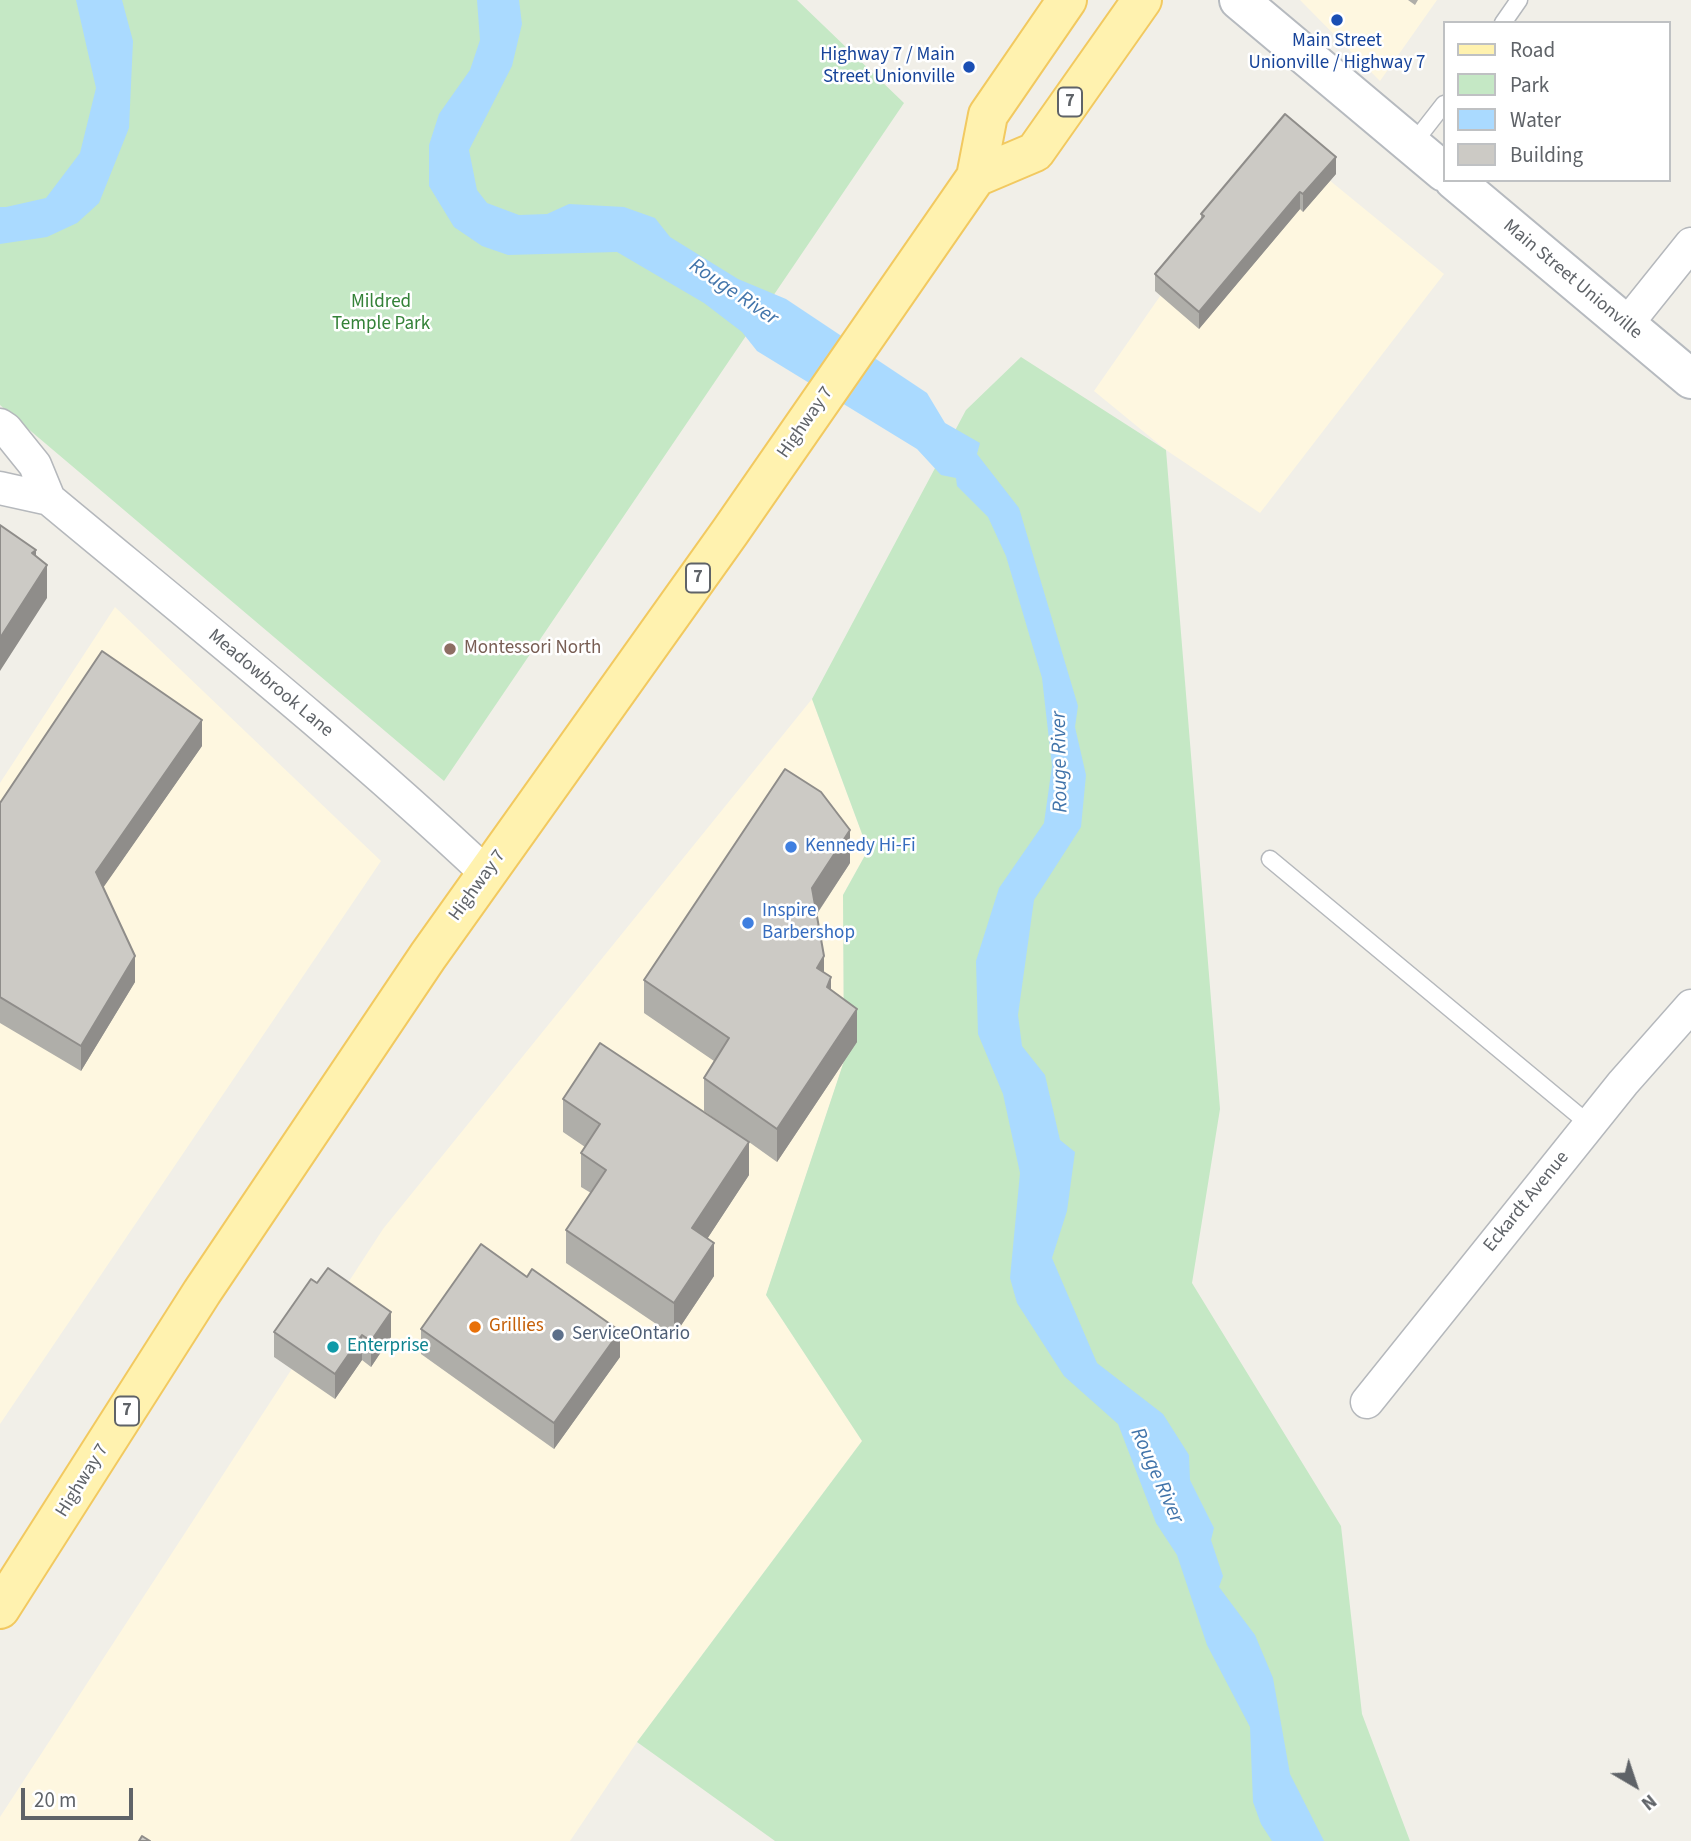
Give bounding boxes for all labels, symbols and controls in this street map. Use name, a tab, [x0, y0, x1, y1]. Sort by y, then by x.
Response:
marker: Main Street Unionville / Highway 7	[1329, 12, 1345, 28]
legend	[1442, 21, 1670, 182]
place label: Main Street Unionville / Highway 7	[1248, 31, 1426, 75]
text: Road	[1510, 35, 1555, 65]
place label: Highway 7 / Main Street Unionville	[820, 45, 955, 89]
marker: Highway 7 / Main Street Unionville	[961, 59, 977, 75]
text: Park	[1510, 70, 1549, 100]
road number: 7	[1058, 88, 1082, 116]
text: Water	[1510, 105, 1561, 135]
text: Building	[1510, 140, 1583, 170]
street label: Main Street Unionville	[1498, 215, 1646, 345]
water label: Rouge River	[684, 254, 782, 332]
park label: Mildred Temple Park	[332, 292, 430, 336]
street label: Highway 7	[773, 383, 839, 463]
road number: 7	[686, 564, 710, 592]
street label: Meadowbrook Lane	[203, 625, 337, 743]
place label: Montessori North	[464, 638, 601, 660]
marker: Montessori North	[442, 641, 458, 657]
water label: Rouge River	[1048, 711, 1074, 813]
place label: Kennedy Hi-Fi	[805, 836, 916, 858]
marker: Kennedy Hi-Fi	[783, 839, 799, 855]
street label: Highway 7	[445, 846, 511, 926]
place label: Inspire Barbershop	[762, 901, 855, 945]
marker: Inspire Barbershop	[740, 915, 756, 931]
street label: Eckardt Avenue	[1479, 1147, 1575, 1257]
place label: Grillies	[489, 1316, 544, 1338]
marker: Grillies	[467, 1319, 483, 1335]
place label: ServiceOntario	[572, 1324, 690, 1346]
marker: ServiceOntario	[550, 1327, 566, 1343]
place label: Enterprise	[347, 1336, 429, 1358]
marker: Enterprise	[325, 1339, 341, 1355]
road number: 7	[115, 1396, 139, 1426]
water label: Rouge River	[1124, 1424, 1188, 1528]
street label: Highway 7	[52, 1440, 114, 1522]
north arrow	[1600, 1750, 1670, 1820]
scale bar	[24, 1774, 136, 1818]
text: 20 m	[34, 1785, 76, 1815]
text: N	[1635, 1787, 1662, 1816]

